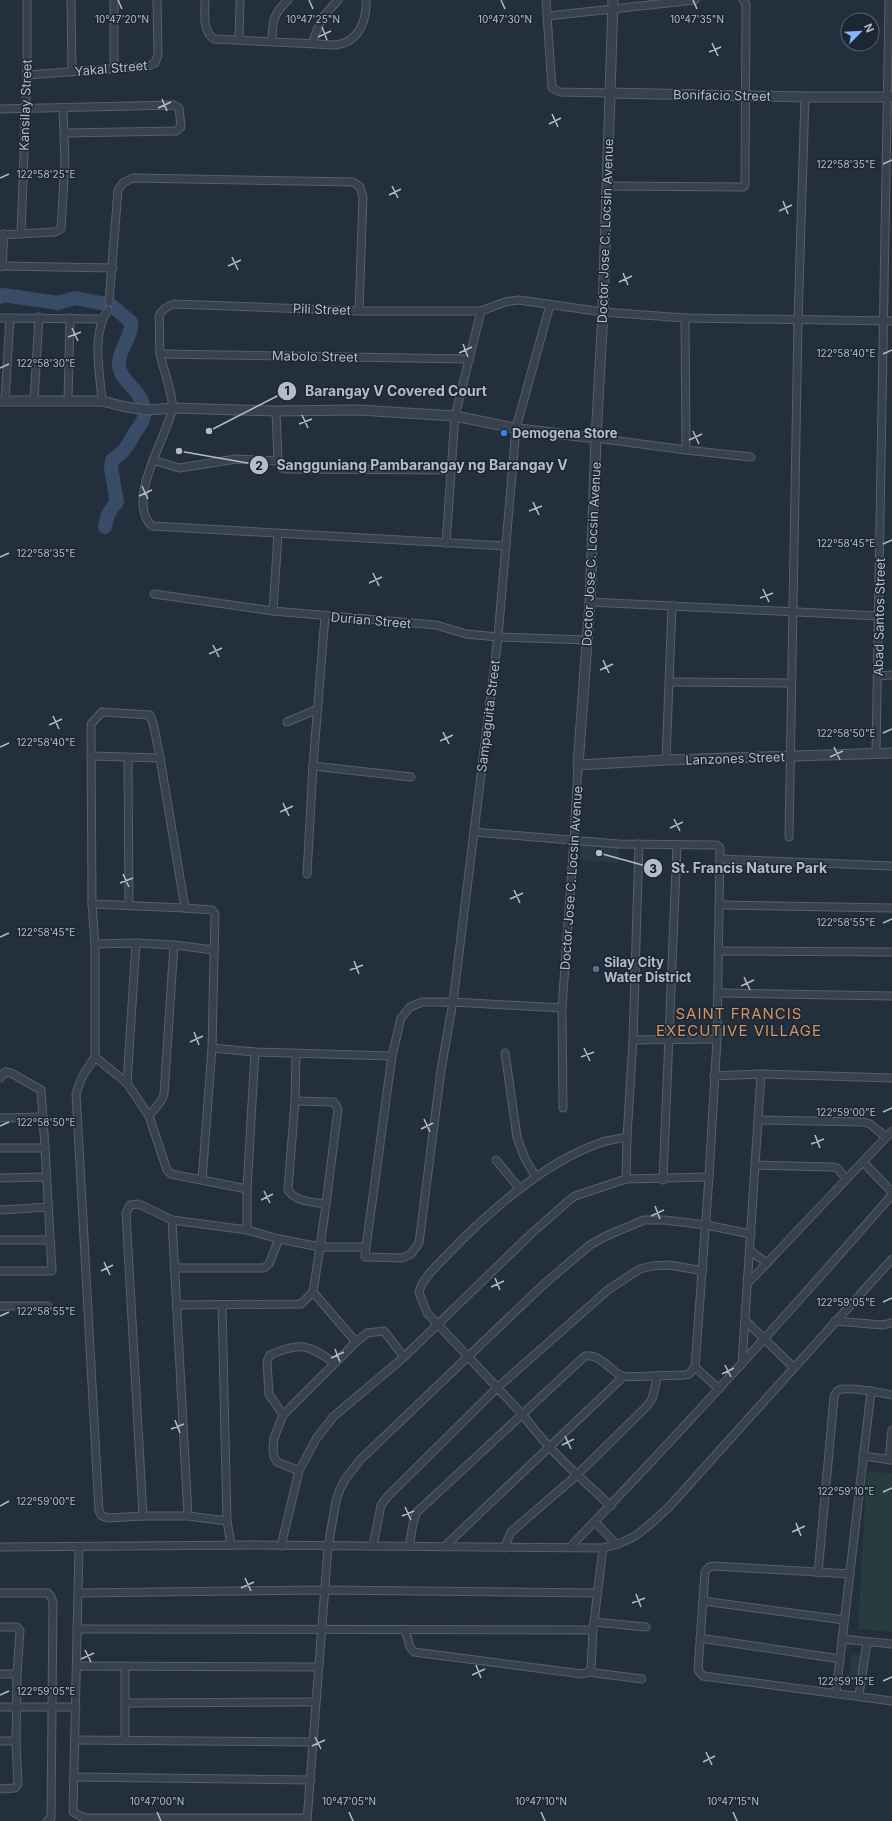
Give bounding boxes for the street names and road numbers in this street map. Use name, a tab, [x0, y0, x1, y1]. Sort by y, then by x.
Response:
street label: Yakal Street	[74, 57, 148, 79]
street label: Kansilay Street	[15, 59, 35, 151]
street label: Bonifacio Street	[673, 86, 771, 104]
street label: Doctor Jose C. Locsin Avenue	[594, 138, 616, 324]
street label: Pili Street	[293, 300, 351, 318]
street label: Mabolo Street	[272, 347, 358, 365]
street label: Doctor Jose C. Locsin Avenue	[578, 461, 604, 647]
street label: Abad Santos Street	[870, 558, 888, 676]
street label: Durian Street	[330, 609, 412, 631]
street label: Sampaguita Street	[473, 659, 503, 773]
street label: Lanzones Street	[685, 748, 785, 768]
street label: Doctor Jose C. Locsin Avenue	[557, 785, 585, 971]

